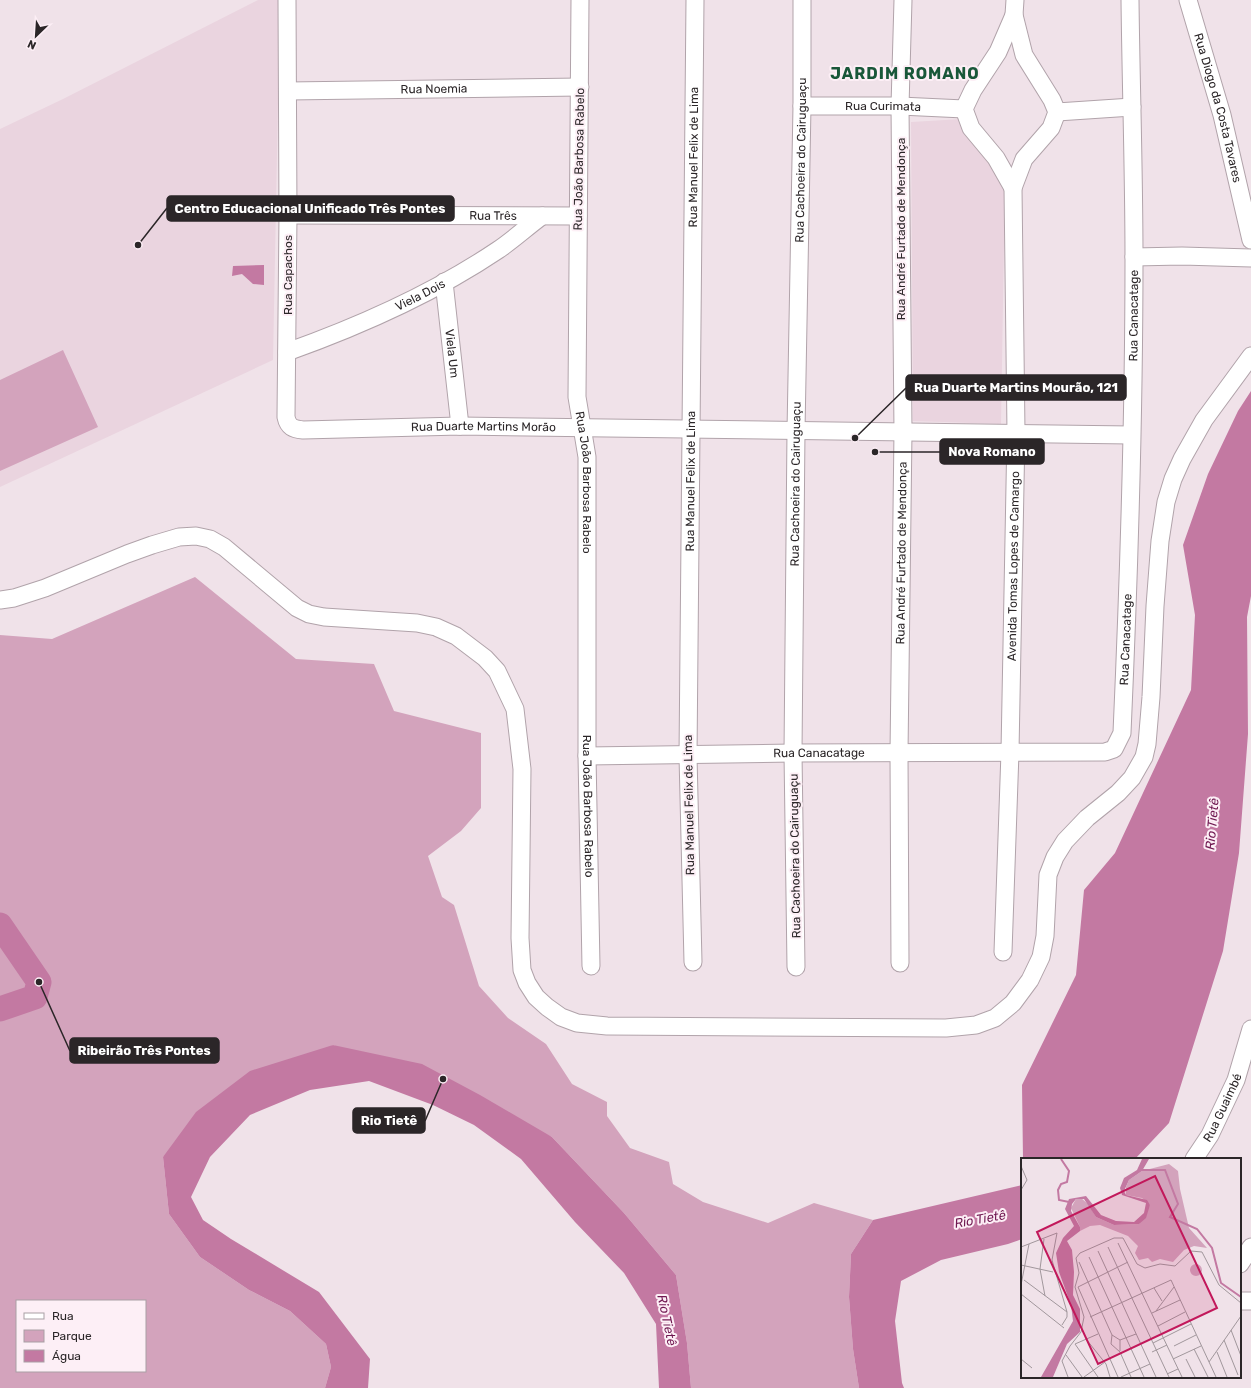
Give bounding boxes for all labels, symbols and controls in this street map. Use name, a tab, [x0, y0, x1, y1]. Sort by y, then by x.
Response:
north arrow	[16, 16, 56, 56]
street label: Rua Diogo da Costa Tavares	[1191, 31, 1244, 184]
text: N	[26, 37, 38, 52]
district label: JARDIM ROMANO	[830, 64, 980, 83]
street label: Rua Cachoeira do Cairuguaçu	[792, 78, 809, 243]
street label: Rua Noemia	[400, 82, 468, 96]
street label: Rua João Barbosa Rabelo	[571, 87, 587, 230]
street label: Rua Manuel Felix de Lima	[686, 87, 701, 227]
street label: Rua Curimata	[845, 99, 921, 114]
street label: Rua André Furtado de Mendonça	[894, 138, 908, 320]
callout: Centro Educacional Unificado Três Pontes	[167, 196, 454, 221]
text: Centro Educacional Unificado Três Pontes	[175, 201, 445, 216]
street label: Rua Três	[469, 209, 517, 223]
street label: Rua Capachos	[281, 235, 295, 315]
street label: Rua Canacatage	[1126, 269, 1141, 362]
street label: Viela Dois	[393, 276, 448, 314]
street label: Viela Um	[442, 328, 462, 379]
callout: Rua Duarte Martins Mourão, 121	[906, 375, 1126, 400]
text: Rua Duarte Martins Mourão, 121	[914, 380, 1118, 395]
street label: Rua Cachoeira do Cairuguaçu	[788, 401, 804, 567]
street label: Rua João Barbosa Rabelo	[572, 410, 594, 554]
street label: Rua Manuel Felix de Lima	[683, 411, 698, 551]
street label: Rua Duarte Martins Morão	[411, 419, 556, 434]
callout: Nova Romano	[940, 439, 1044, 464]
text: Nova Romano	[948, 444, 1036, 459]
street label: Rua André Furtado de Mendonça	[893, 461, 910, 645]
street label: Avenida Tomas Lopes de Camargo	[1005, 471, 1022, 661]
street label: Rua Canacatage	[1117, 593, 1135, 686]
street label: Rua João Barbosa Rabelo	[580, 735, 596, 878]
street label: Rua Manuel Felix de Lima	[681, 735, 697, 875]
street label: Rua Canacatage	[773, 746, 865, 760]
street label: Rua Cachoeira do Cairuguaçu	[787, 773, 803, 939]
water label: Rio Tietê	[1202, 798, 1222, 850]
callout: Ribeirão Três Pontes	[70, 1038, 219, 1063]
text: Ribeirão Três Pontes	[77, 1043, 211, 1058]
street label: Rua Guaimbé	[1200, 1072, 1245, 1145]
callout: Rio Tietê	[353, 1108, 425, 1133]
text: Rio Tietê	[361, 1113, 417, 1128]
inset map	[1021, 1158, 1241, 1378]
water label: Rio Tietê	[953, 1207, 1007, 1231]
water label: Rio Tietê	[654, 1293, 680, 1347]
legend	[16, 1300, 146, 1372]
text: Rua	[52, 1309, 74, 1323]
text: Parque	[52, 1329, 92, 1343]
text: Água	[52, 1349, 81, 1363]

